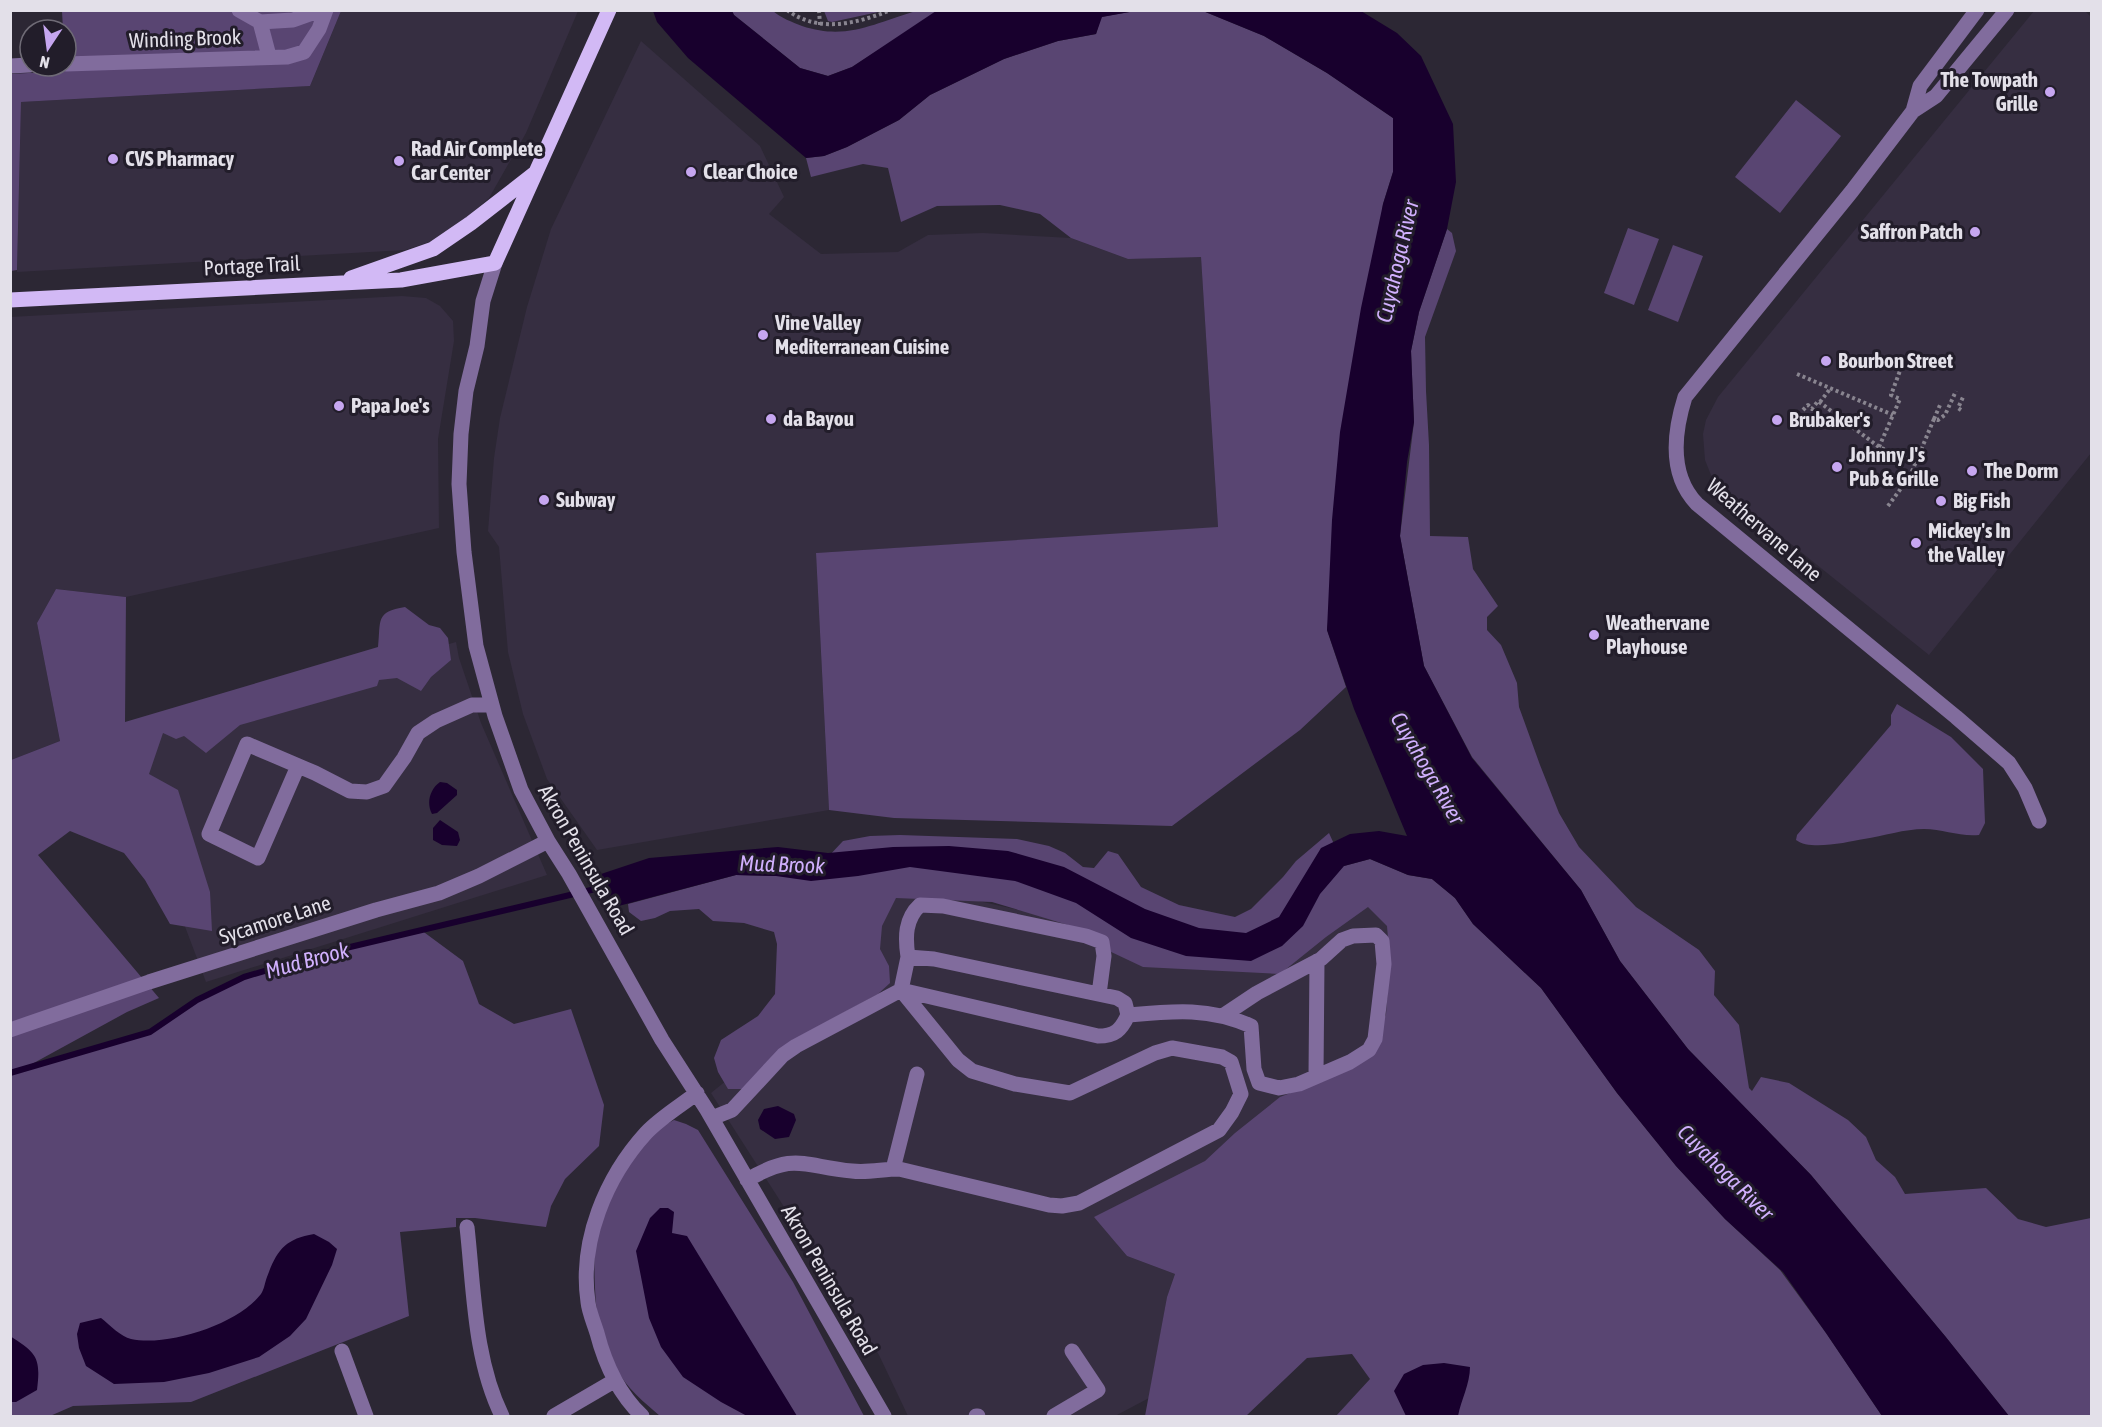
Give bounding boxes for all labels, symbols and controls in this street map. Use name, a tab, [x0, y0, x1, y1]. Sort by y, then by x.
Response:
north arrow	[18, 18, 78, 78]
street label: Winding Brook	[128, 24, 241, 52]
text: N	[38, 53, 51, 72]
place label: The Towpath Grille	[1940, 67, 2038, 115]
marker: The Towpath Grille	[2043, 85, 2057, 99]
place label: Rad Air Complete Car Center	[411, 136, 543, 184]
place label: CVS Pharmacy	[125, 146, 235, 170]
marker: CVS Pharmacy	[106, 152, 120, 166]
marker: Rad Air Complete Car Center	[392, 154, 406, 168]
place label: Clear Choice	[703, 159, 798, 183]
marker: Clear Choice	[684, 165, 698, 179]
water label: Cuyahoga River	[1370, 196, 1424, 325]
place label: Saffron Patch	[1860, 219, 1963, 243]
marker: Saffron Patch	[1968, 225, 1982, 239]
street label: Portage Trail	[203, 250, 301, 280]
place label: Vine Valley Mediterranean Cuisine	[774, 310, 949, 358]
marker: Vine Valley Mediterranean Cuisine	[756, 328, 770, 342]
place label: Bourbon Street	[1838, 348, 1953, 372]
marker: Bourbon Street	[1819, 354, 1833, 368]
place label: Papa Joe's	[351, 393, 430, 417]
marker: Papa Joe's	[332, 399, 346, 413]
place label: da Bayou	[783, 406, 854, 430]
place label: Brubaker's	[1789, 407, 1871, 431]
marker: da Bayou	[764, 412, 778, 426]
marker: Brubaker's	[1770, 413, 1784, 427]
place label: Johnny J's Pub & Grille	[1848, 442, 1939, 490]
place label: The Dorm	[1984, 458, 2058, 482]
marker: Johnny J's Pub & Grille	[1830, 460, 1844, 474]
marker: The Dorm	[1965, 464, 1979, 478]
street label: Weathervane Lane	[1702, 473, 1827, 586]
place label: Subway	[556, 487, 616, 511]
place label: Big Fish	[1953, 488, 2011, 512]
marker: Subway	[537, 493, 551, 507]
marker: Big Fish	[1934, 494, 1948, 508]
place label: Mickey's In the Valley	[1927, 518, 2011, 566]
marker: Mickey's In the Valley	[1909, 536, 1923, 550]
place label: Weathervane Playhouse	[1605, 610, 1710, 658]
marker: Weathervane Playhouse	[1587, 628, 1601, 642]
water label: Cuyahoga River	[1385, 707, 1471, 830]
street label: Akron Peninsula Road	[534, 780, 640, 939]
water label: Mud Brook	[739, 850, 825, 878]
street label: Sycamore Lane	[216, 890, 333, 948]
water label: Mud Brook	[262, 936, 352, 984]
water label: Cuyahoga River	[1673, 1119, 1781, 1227]
street label: Akron Peninsula Road	[777, 1200, 883, 1359]

